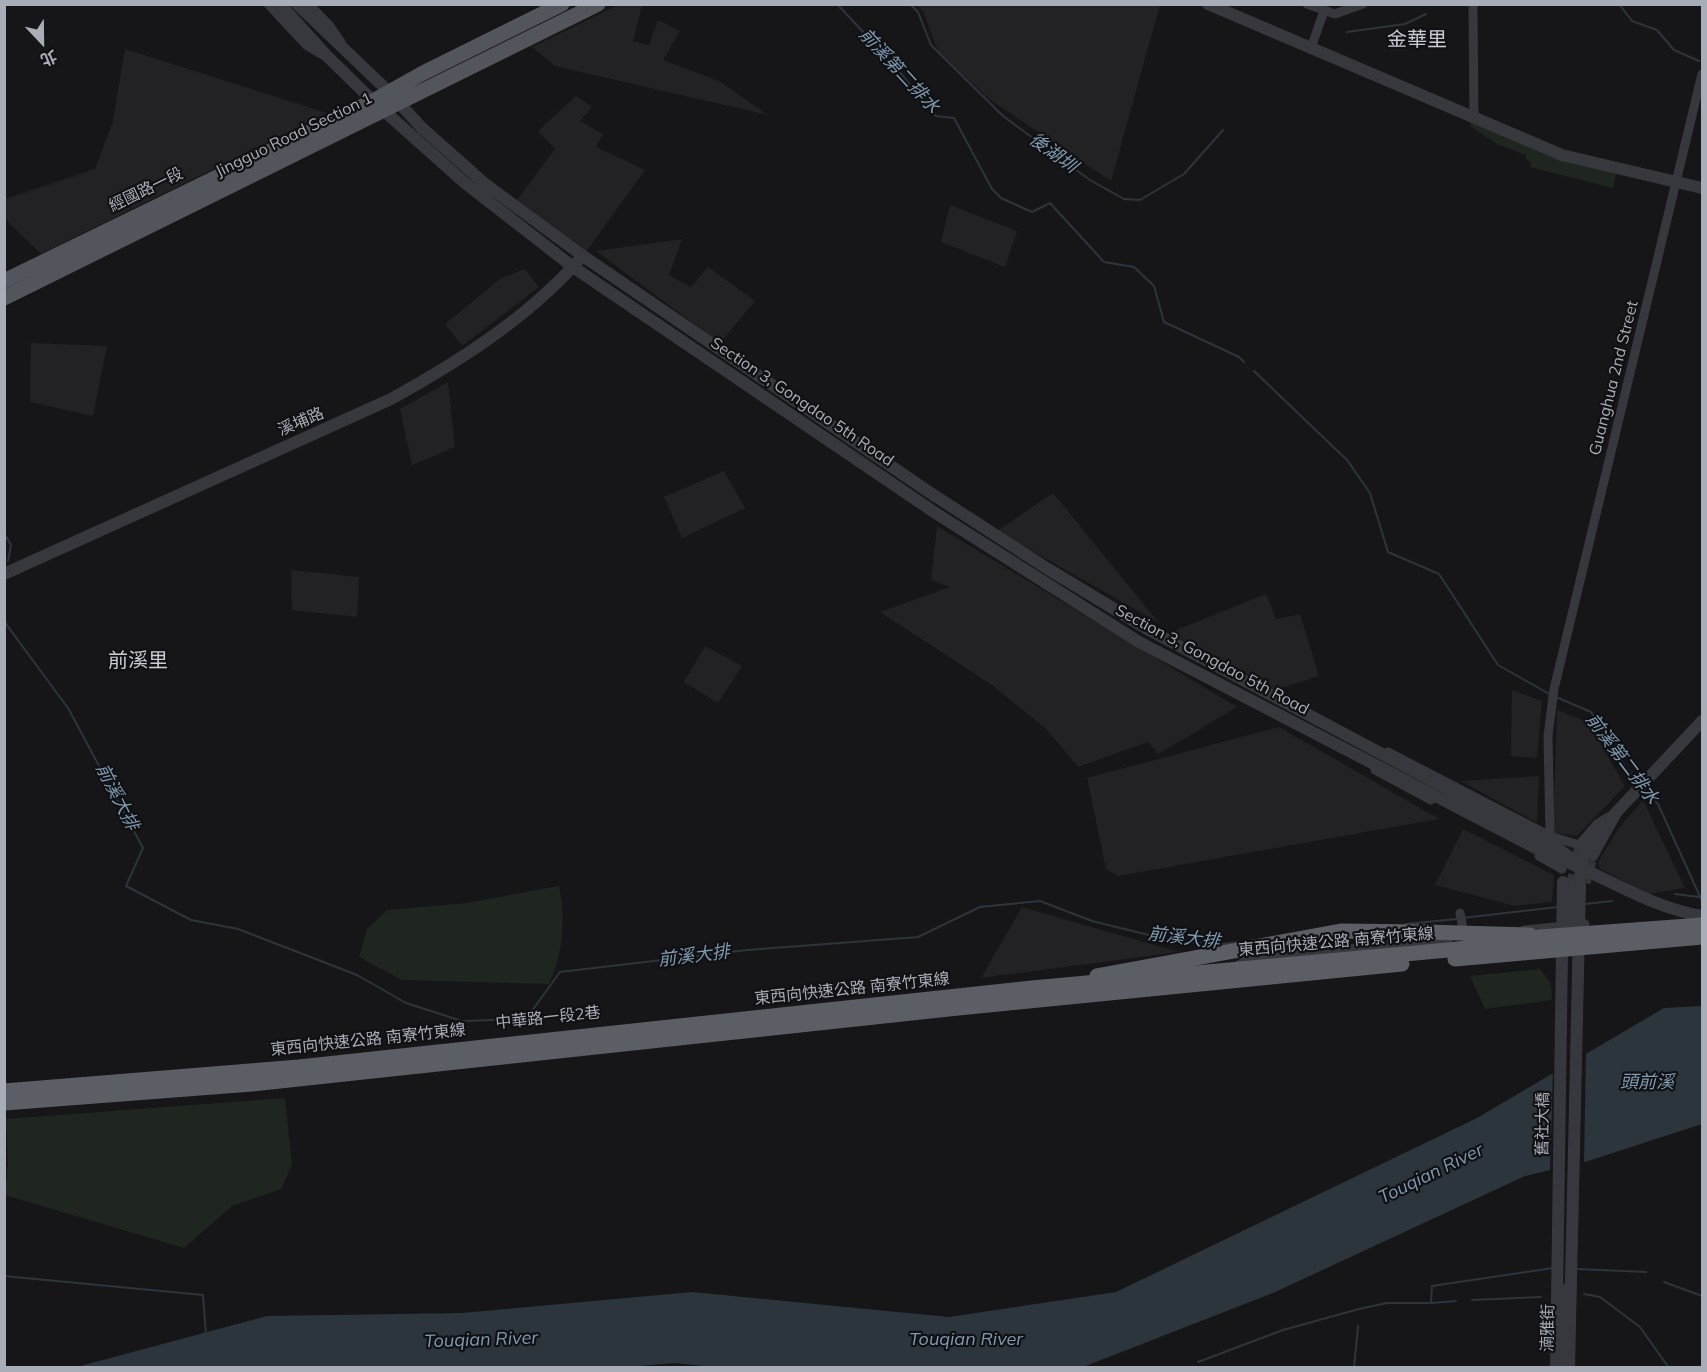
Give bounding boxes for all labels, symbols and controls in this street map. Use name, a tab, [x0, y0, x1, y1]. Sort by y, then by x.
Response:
north arrow	[12, 12, 72, 72]
water label: 前溪第二排水	[854, 24, 944, 118]
district label: 金華里	[1387, 28, 1447, 52]
text: 北	[38, 46, 60, 71]
street label: Jingguo Road Section 1	[213, 89, 375, 181]
water label: 後湖圳	[1025, 128, 1081, 178]
street label: 經國路一段	[106, 164, 186, 216]
street label: Guanghua 2nd Street	[1585, 299, 1643, 457]
street label: Section 3, Gongdao 5th Road	[707, 334, 897, 470]
street label: 溪埔路	[275, 404, 327, 440]
street label: Section 3, Gongdao 5th Road	[1112, 601, 1312, 719]
district label: 前溪里	[108, 649, 168, 673]
water label: 前溪第二排水	[1581, 709, 1663, 809]
water label: 前溪大排	[91, 760, 143, 834]
water label: 前溪大排	[1147, 923, 1221, 953]
street label: 東西向快速公路 南寮竹東線	[1237, 924, 1435, 960]
water label: 前溪大排	[657, 941, 731, 971]
street label: 東西向快速公路 南寮竹東線	[753, 969, 951, 1009]
street label: 中華路一段2巷	[494, 1003, 602, 1033]
street label: 東西向快速公路 南寮竹東線	[269, 1020, 467, 1060]
water label: 頭前溪	[1620, 1072, 1674, 1094]
street label: 舊社大橋	[1533, 1092, 1553, 1156]
water label: Touqian River	[1375, 1139, 1487, 1209]
street label: 湳雅街	[1538, 1304, 1558, 1352]
water label: Touqian River	[424, 1327, 538, 1353]
water label: Touqian River	[909, 1329, 1023, 1351]

